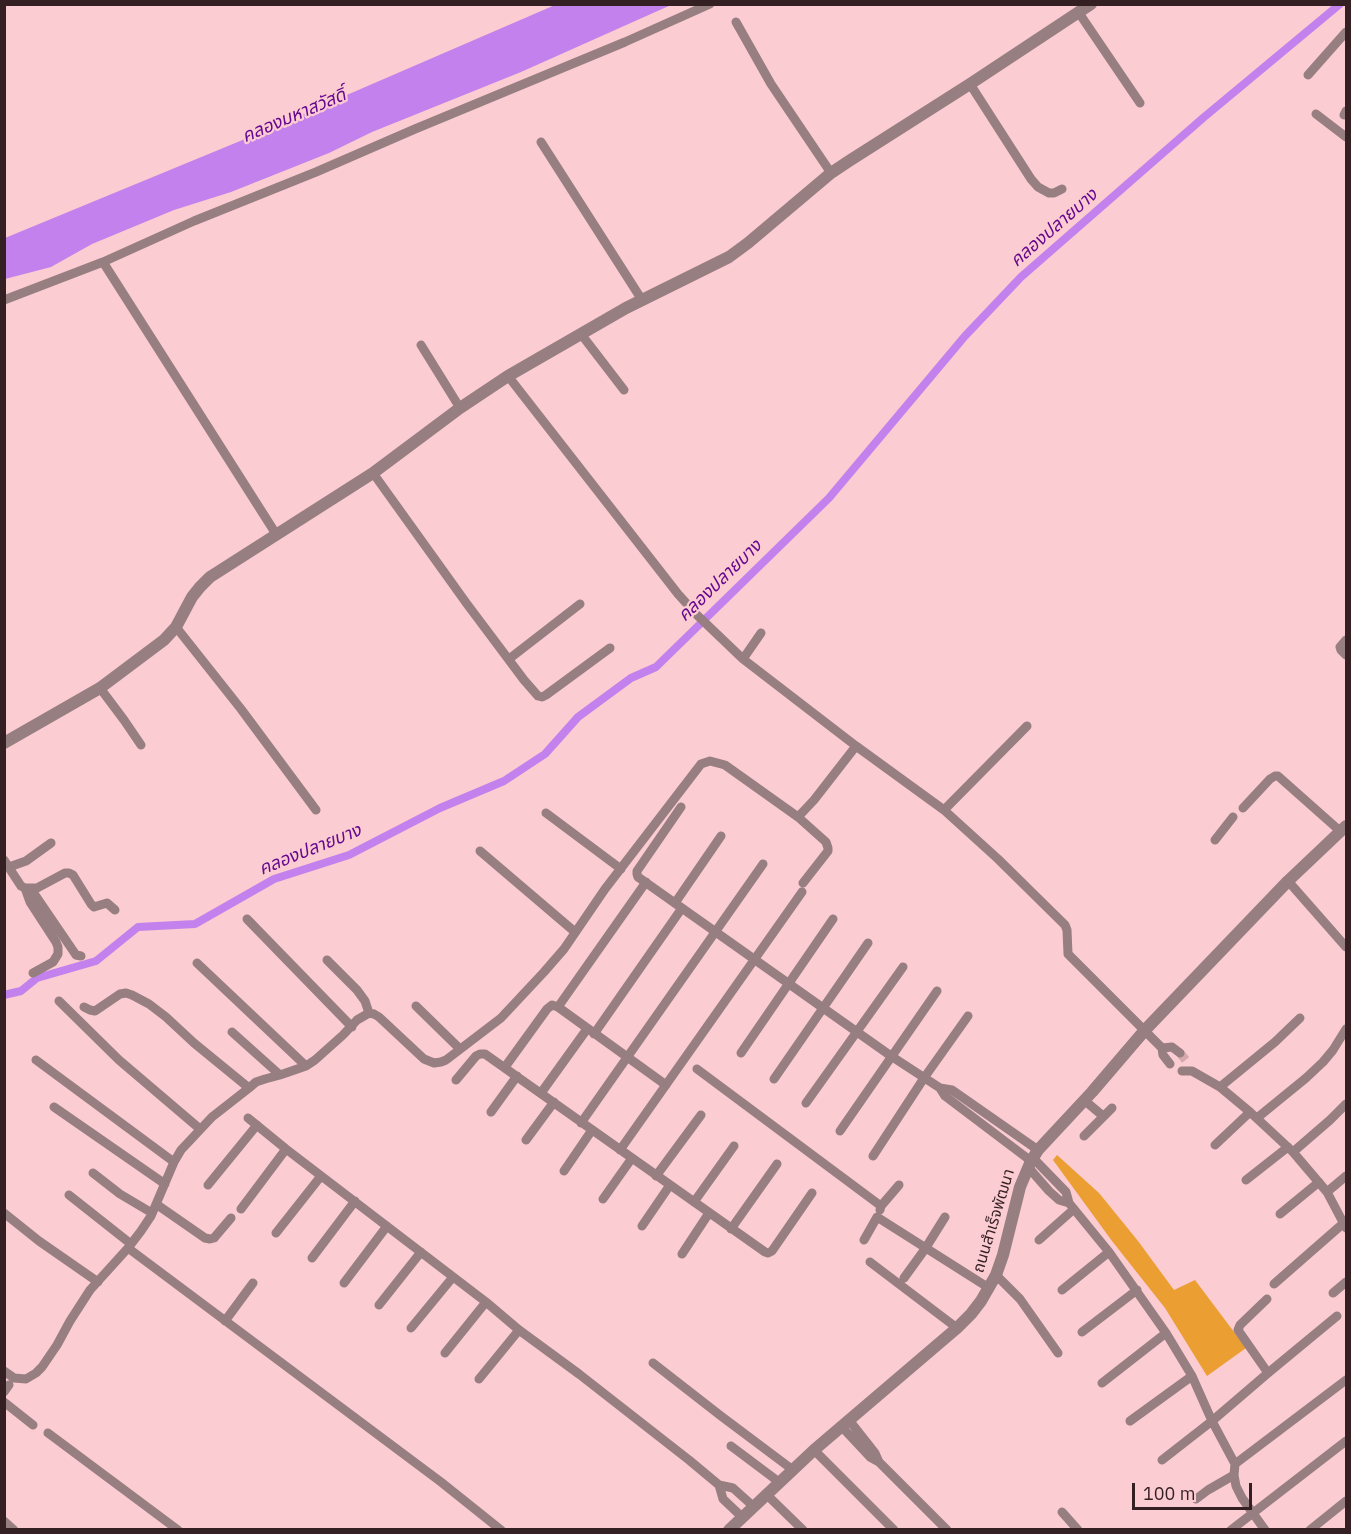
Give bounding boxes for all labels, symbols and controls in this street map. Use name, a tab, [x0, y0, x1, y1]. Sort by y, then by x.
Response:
water label: คลองมหาสวัสดิ์	[239, 84, 349, 148]
water label: คลองปลายบาง	[1006, 184, 1102, 272]
water label: คลองปลายบาง	[674, 536, 766, 626]
water label: คลองปลายบาง	[256, 820, 364, 880]
street label: ถนนสำเร็จพัฒนา	[969, 1167, 1019, 1275]
scale bar	[1135, 1471, 1255, 1509]
text: 100 m	[1143, 1482, 1195, 1505]

